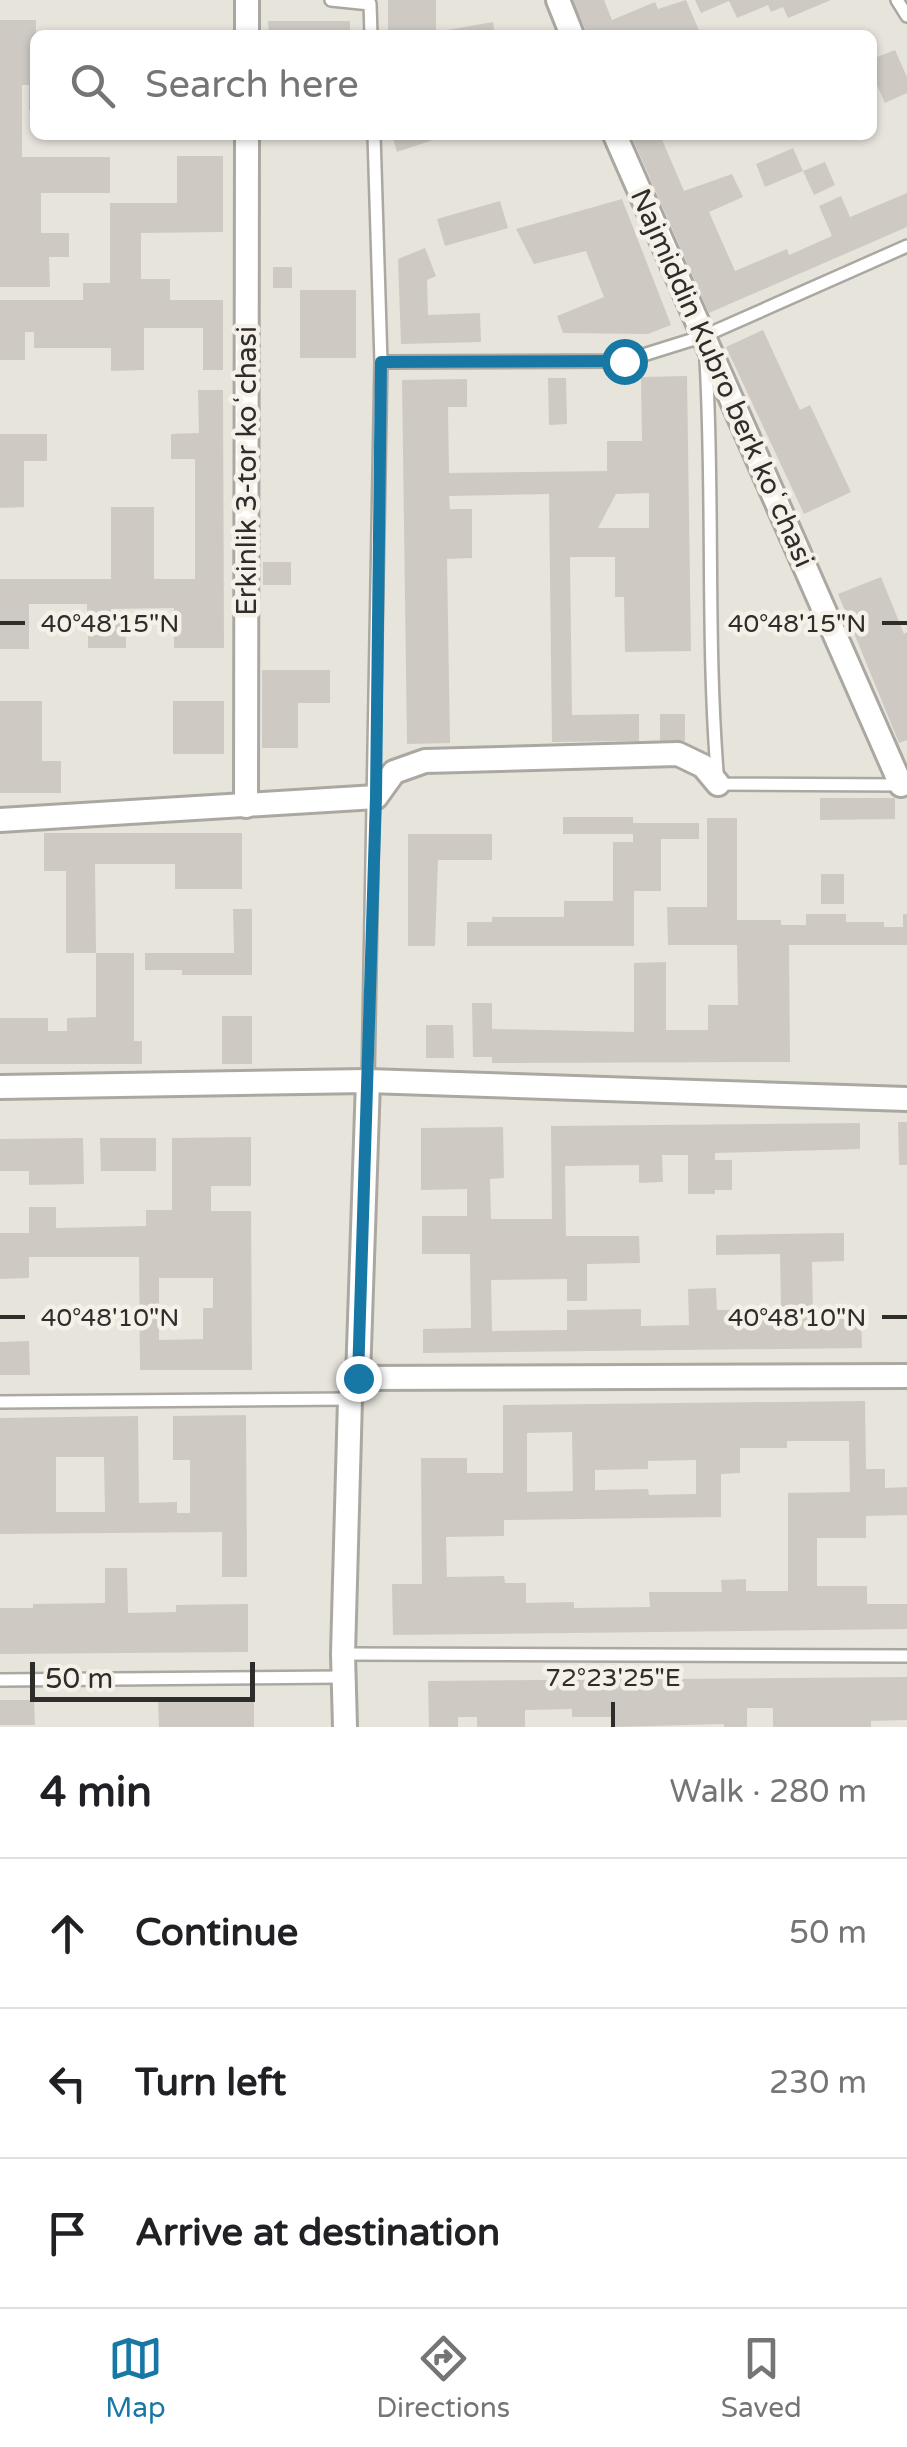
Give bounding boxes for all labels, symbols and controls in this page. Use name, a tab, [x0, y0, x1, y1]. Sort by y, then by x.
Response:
search box	[30, 30, 877, 140]
icon: search	[65, 58, 120, 113]
text: Search here	[145, 62, 359, 108]
street label: Najmiddin Kubro berk koʻchasi	[623, 183, 821, 573]
street label: Erkinlik 3-tor koʻchasi	[230, 326, 264, 616]
route start	[602, 339, 648, 385]
text: 40°48'15"N	[41, 609, 179, 639]
text: 40°48'15"N	[728, 609, 866, 639]
text: 40°48'10"N	[41, 1303, 179, 1333]
text: 40°48'10"N	[728, 1303, 866, 1333]
route end	[336, 1356, 382, 1402]
scale bar	[30, 1657, 255, 1702]
text: 50 m	[45, 1662, 113, 1696]
text: 72°23'25"E	[545, 1663, 681, 1693]
text: 4 min	[40, 1767, 152, 1818]
text: Walk · 280 m	[670, 1773, 867, 1811]
icon: ahead	[40, 1906, 95, 1961]
text: Continue	[135, 1910, 298, 1956]
text: 50 m	[789, 1914, 867, 1952]
icon: left	[40, 2056, 95, 2111]
text: Turn left	[135, 2060, 286, 2106]
text: 230 m	[769, 2064, 867, 2102]
icon: arrive	[40, 2206, 95, 2261]
text: Arrive at destination	[135, 2210, 500, 2256]
tab: Map	[105, 2331, 166, 2425]
tab: Directions	[376, 2331, 510, 2425]
tab: Saved	[721, 2331, 802, 2425]

